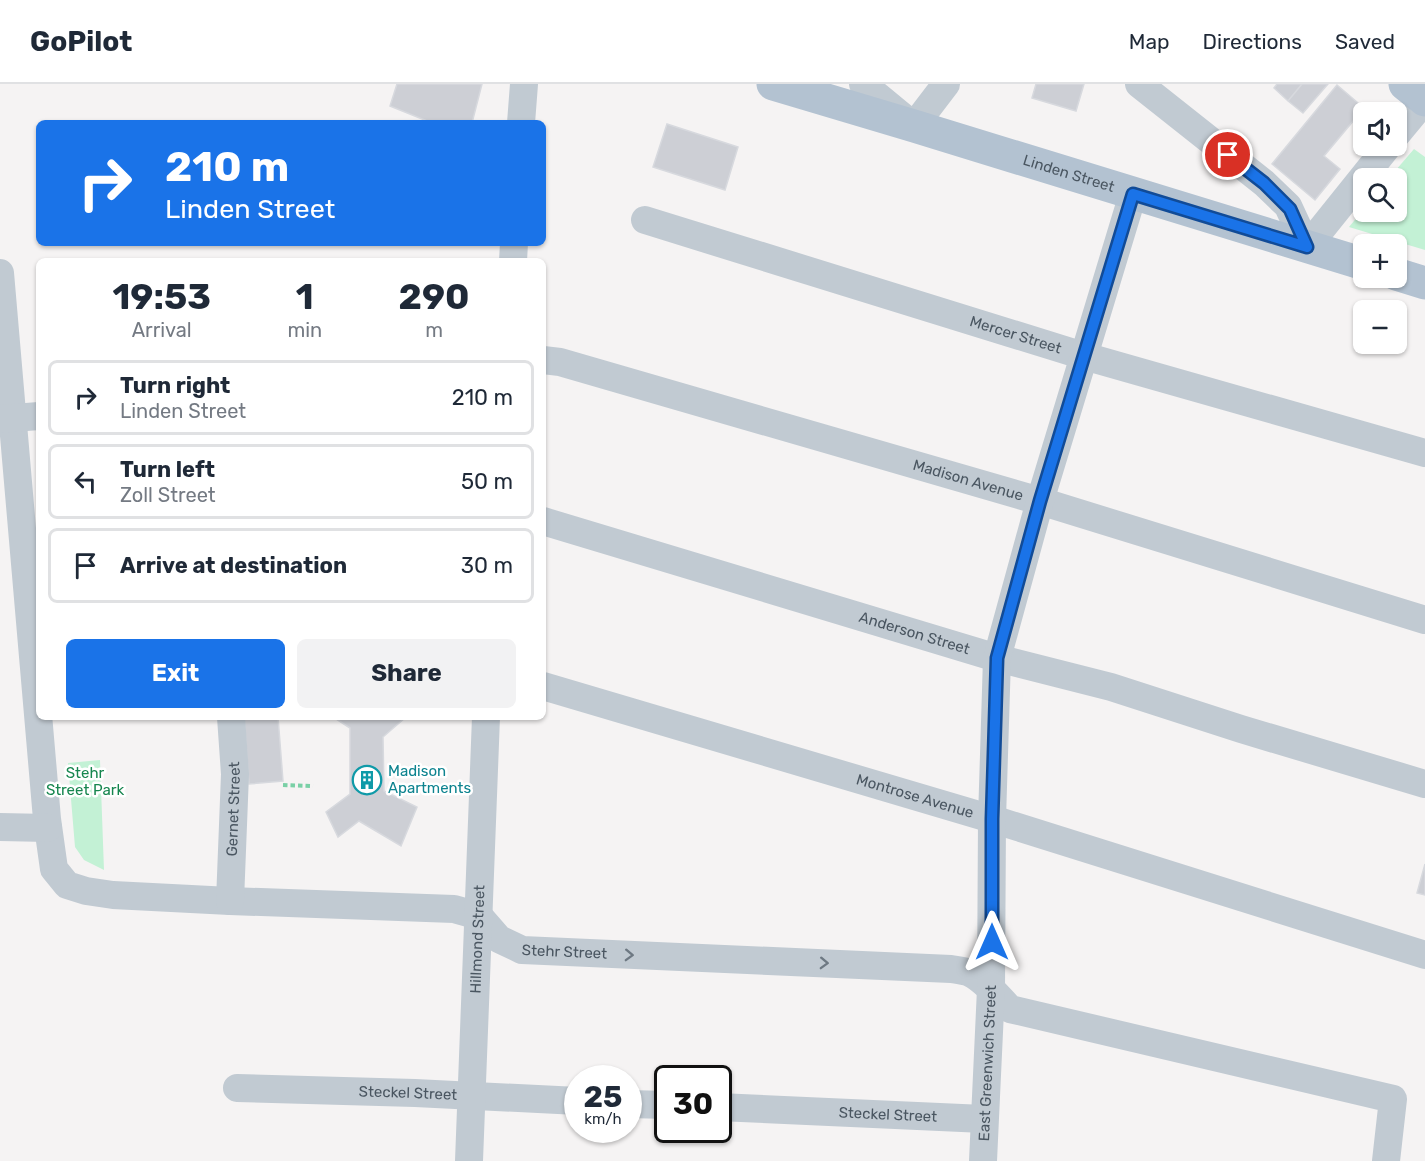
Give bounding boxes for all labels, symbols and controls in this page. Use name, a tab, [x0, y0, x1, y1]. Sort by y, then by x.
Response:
text: GoPilot	[30, 25, 132, 58]
text: Map	[1129, 29, 1170, 54]
text: Directions	[1203, 29, 1302, 54]
text: Saved	[1335, 29, 1395, 54]
map controls	[1353, 102, 1407, 354]
button: sound	[1353, 102, 1407, 156]
pin	[1202, 129, 1253, 180]
icon: arrive	[1211, 138, 1244, 171]
text: 210 m	[165, 142, 289, 192]
icon: right	[66, 144, 144, 222]
street label: Linden Street	[1021, 151, 1117, 196]
button: search	[1353, 168, 1407, 222]
text: Linden Street	[165, 193, 335, 225]
button: +	[1353, 234, 1407, 288]
text: 19:53	[112, 275, 211, 318]
text: 1	[296, 275, 314, 318]
text: 290	[399, 275, 470, 318]
button: −	[1353, 300, 1407, 354]
street label: Mercer Street	[968, 312, 1064, 358]
text: Arrival	[132, 318, 192, 342]
text: min	[287, 318, 322, 342]
text: m	[425, 318, 443, 342]
text: Turn right	[120, 372, 230, 399]
icon: right	[69, 381, 102, 414]
text: 210 m	[452, 384, 513, 411]
text: Linden Street	[120, 399, 246, 423]
text: Turn left	[120, 456, 215, 483]
street label: Madison Avenue	[911, 456, 1025, 505]
icon: left	[69, 465, 102, 498]
text: 50 m	[461, 468, 513, 495]
text: Zoll Street	[120, 483, 216, 507]
icon: arrive	[69, 549, 102, 582]
text: Arrive at destination	[120, 552, 347, 579]
text: 30 m	[461, 552, 513, 579]
street label: Anderson Street	[857, 608, 972, 658]
button: Exit	[66, 639, 285, 708]
button: Share	[297, 639, 516, 708]
street label: Gernet Street	[223, 761, 244, 857]
place label: Madison Apartments	[388, 762, 471, 797]
park label: Stehr Street Park	[46, 764, 124, 799]
building icon: Madison Apartments	[351, 764, 383, 796]
street label: Montrose Avenue	[854, 770, 976, 822]
street label: Hillmond Street	[466, 884, 489, 994]
position arrow	[960, 910, 1024, 974]
street label: Stehr Street	[521, 941, 607, 963]
one-way arrow	[625, 948, 634, 961]
one-way arrow	[820, 957, 829, 970]
street label: East Greenwich Street	[975, 985, 1000, 1142]
speed limit sign: 30	[654, 1065, 732, 1143]
text: 25	[584, 1079, 622, 1115]
street label: Steckel Street	[358, 1082, 458, 1104]
street label: Steckel Street	[838, 1103, 938, 1126]
text: km/h	[584, 1110, 622, 1128]

